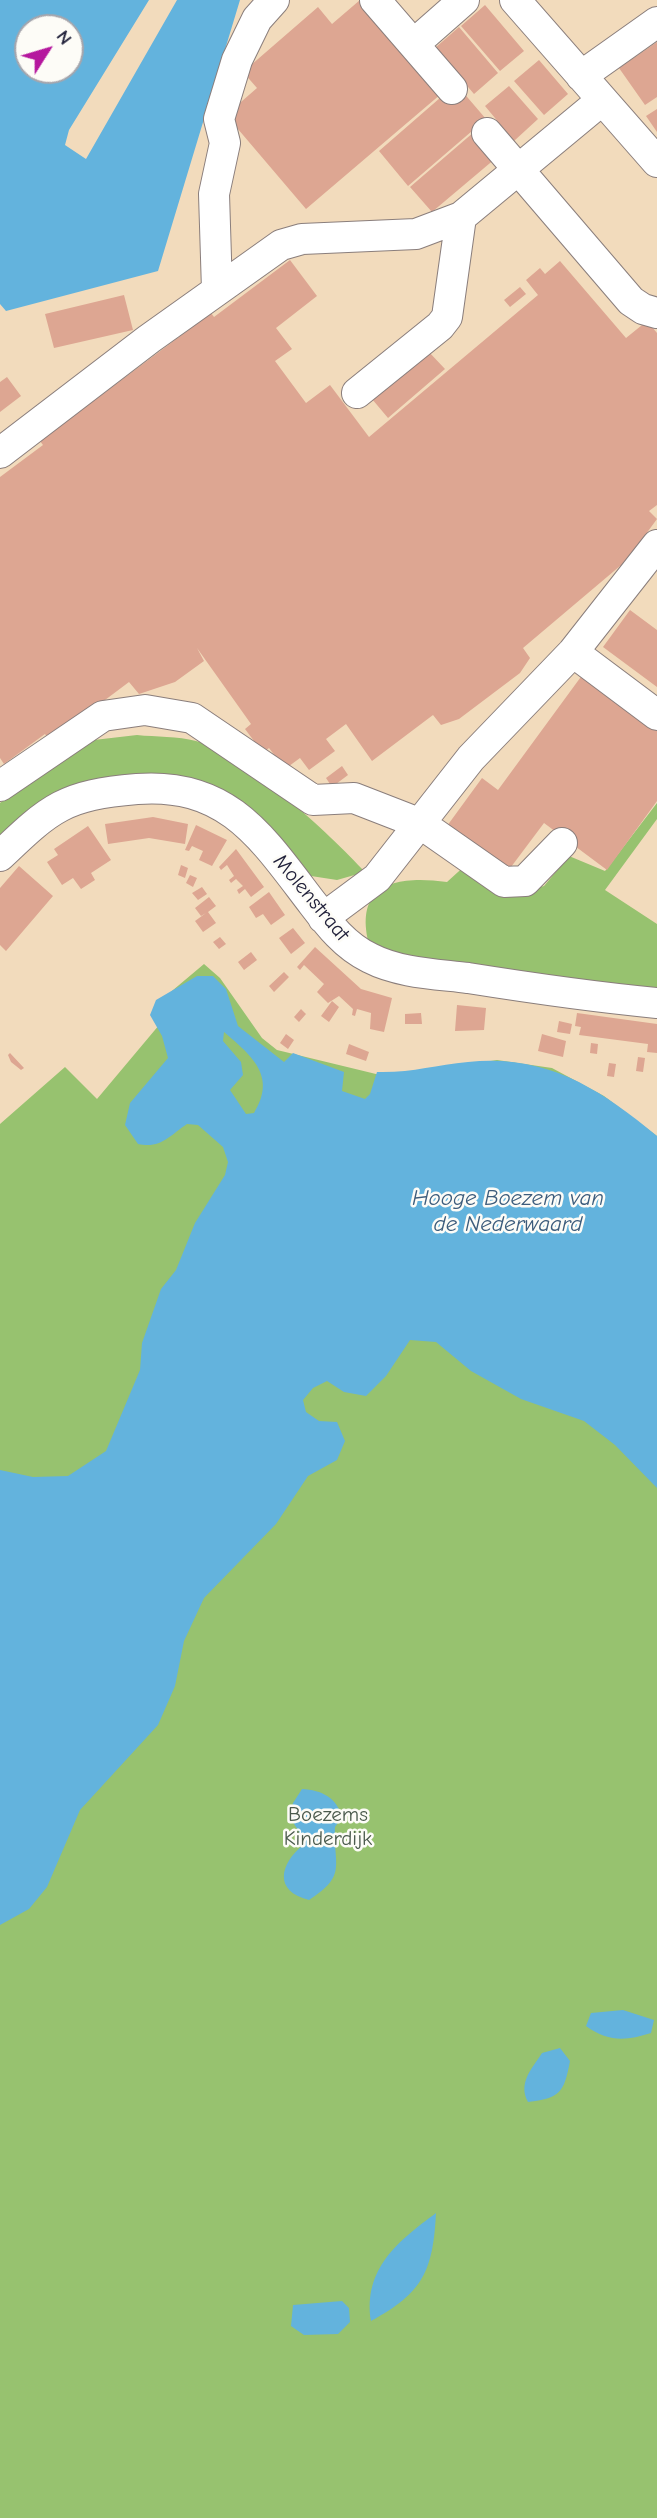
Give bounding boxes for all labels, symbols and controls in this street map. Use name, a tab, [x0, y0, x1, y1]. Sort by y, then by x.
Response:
north arrow	[14, 14, 84, 84]
text: N	[52, 26, 77, 49]
street label: Molenstraat	[267, 849, 355, 947]
water label: Hooge Boezem van de Nederwaard	[412, 1184, 604, 1238]
park label: Boezems Kinderdijk	[284, 1802, 372, 1852]

